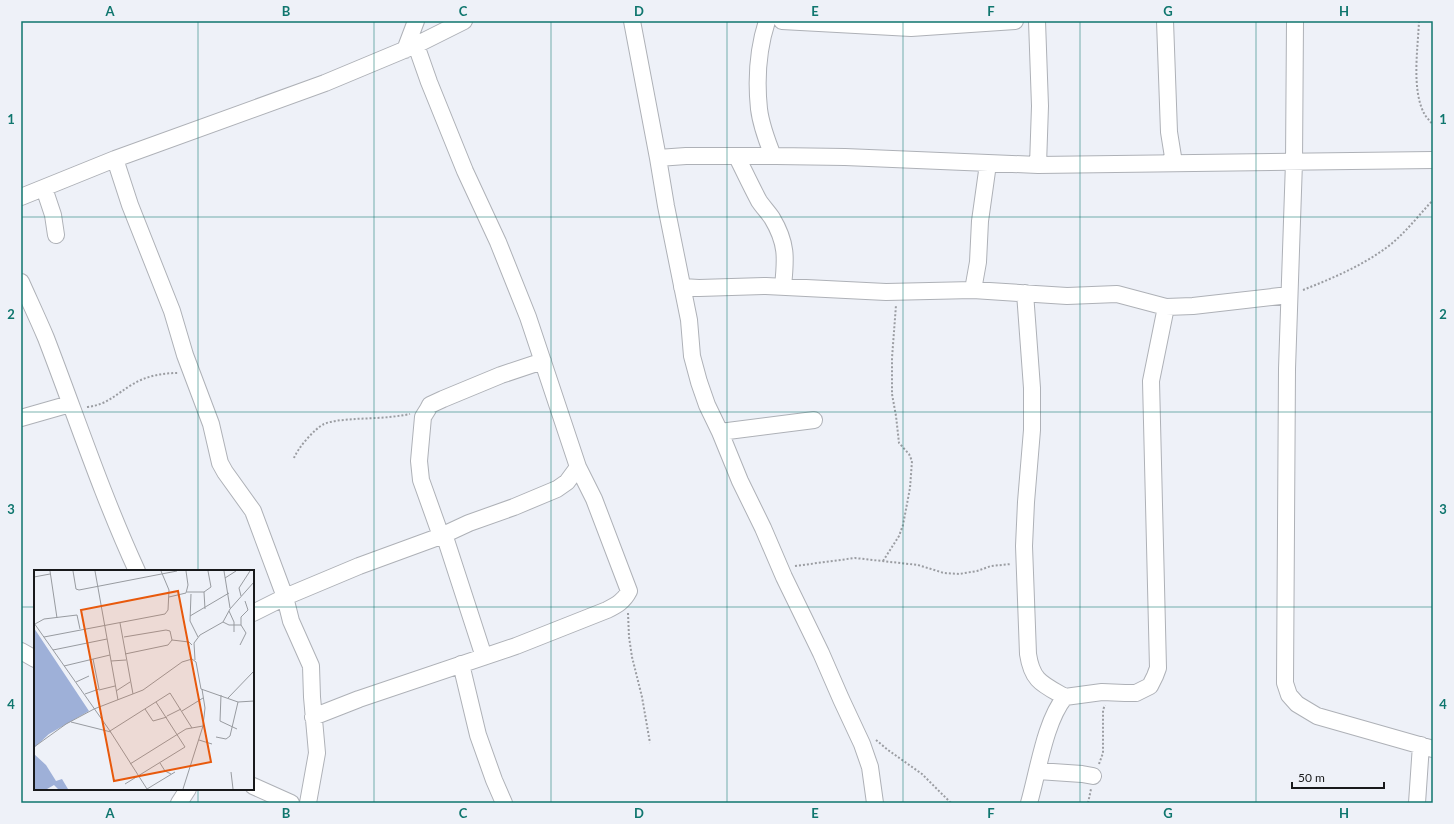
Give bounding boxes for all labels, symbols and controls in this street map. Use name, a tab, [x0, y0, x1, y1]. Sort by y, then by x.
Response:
text: A	[104, 3, 115, 19]
text: B	[282, 3, 291, 19]
text: C	[459, 3, 468, 19]
text: D	[634, 3, 644, 19]
text: E	[811, 3, 819, 19]
text: F	[987, 3, 995, 19]
text: G	[1163, 3, 1173, 19]
text: H	[1339, 3, 1349, 19]
text: 1	[7, 111, 15, 127]
text: 1	[1439, 111, 1447, 127]
text: 2	[7, 306, 15, 322]
text: 2	[1439, 306, 1447, 322]
text: 3	[7, 501, 15, 517]
text: 3	[1439, 501, 1447, 517]
inset map	[34, 570, 254, 790]
text: 4	[7, 696, 15, 712]
text: 4	[1439, 696, 1447, 712]
scale bar	[1292, 764, 1384, 790]
text: 50 m	[1298, 770, 1325, 785]
text: A	[104, 805, 115, 821]
text: B	[282, 805, 291, 821]
text: C	[459, 805, 468, 821]
text: D	[634, 805, 644, 821]
text: E	[811, 805, 819, 821]
text: F	[987, 805, 995, 821]
text: G	[1163, 805, 1173, 821]
text: H	[1339, 805, 1349, 821]

